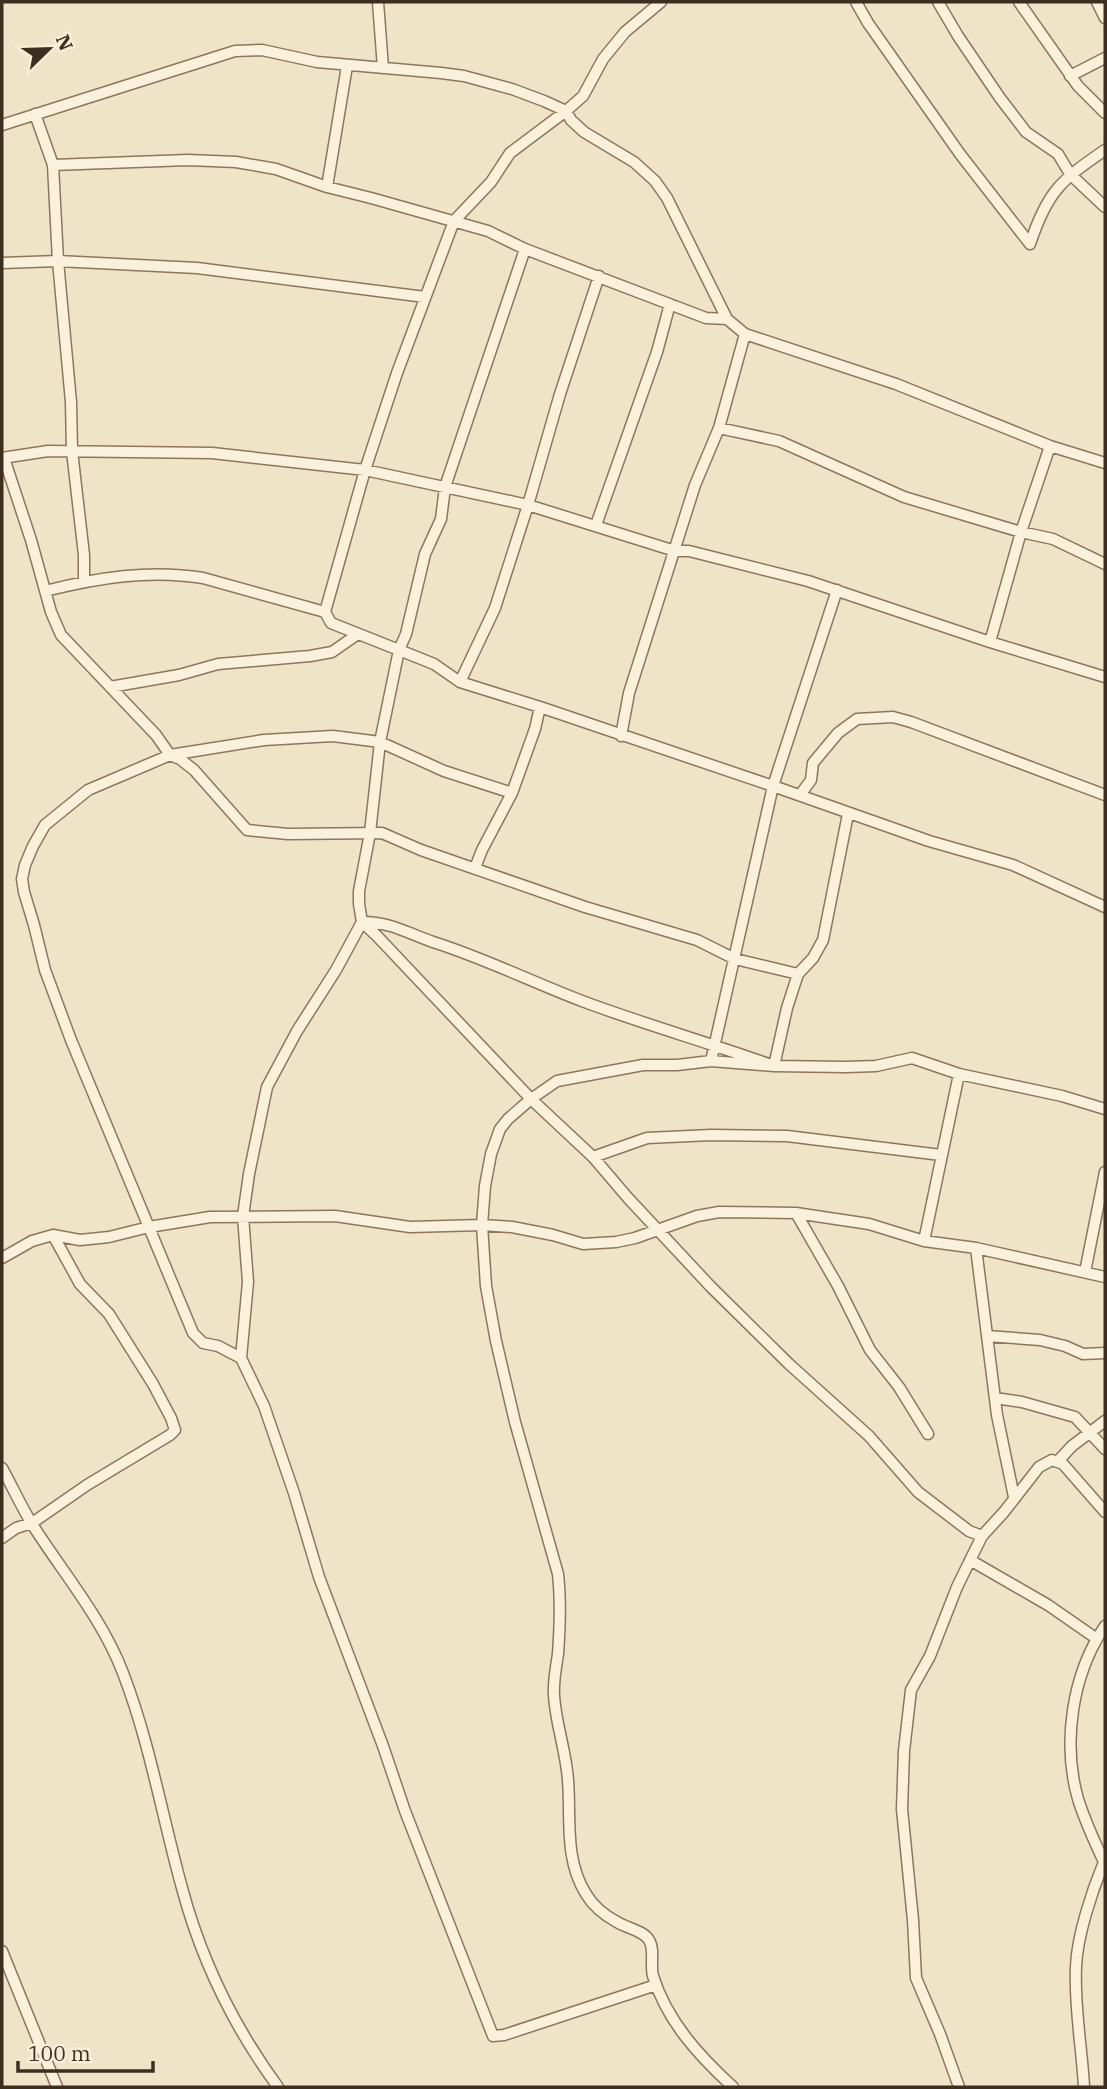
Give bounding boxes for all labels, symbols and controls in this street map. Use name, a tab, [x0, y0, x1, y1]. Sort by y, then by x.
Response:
north arrow	[14, 14, 84, 84]
text: N	[51, 31, 79, 54]
scale bar	[18, 2030, 152, 2074]
text: 100 m	[28, 2039, 91, 2067]

